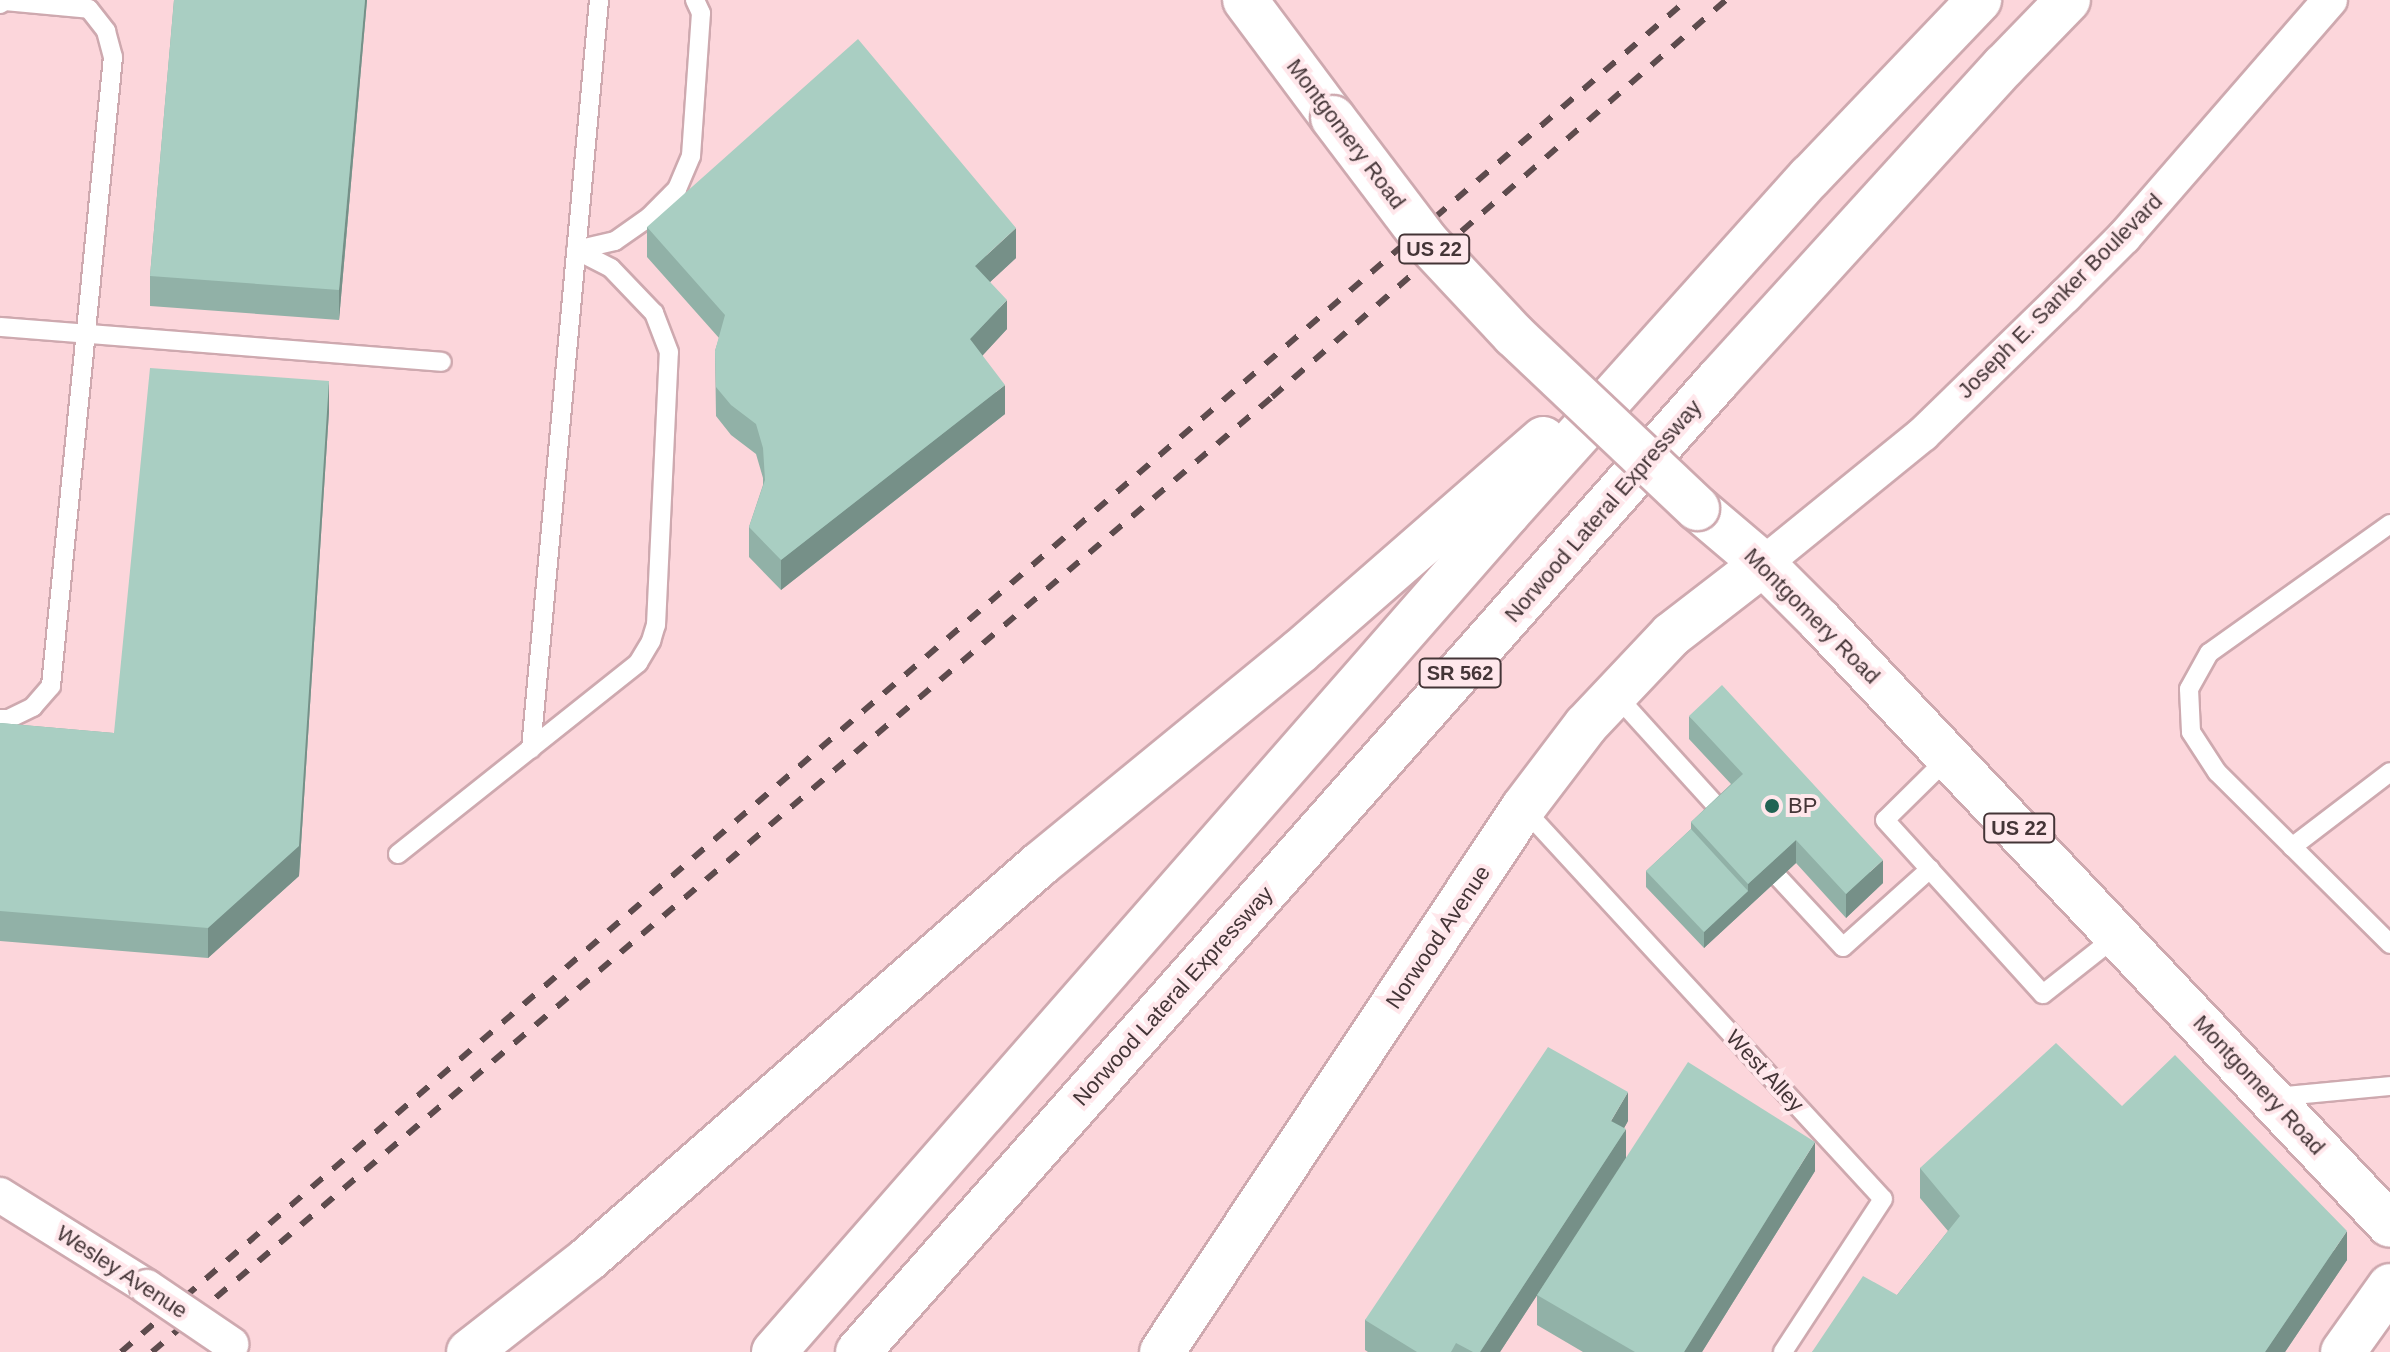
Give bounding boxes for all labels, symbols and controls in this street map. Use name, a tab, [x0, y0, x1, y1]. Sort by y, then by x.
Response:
street label: Montgomery Road	[1281, 54, 1411, 214]
street label: Joseph E. Sanker Boulevard	[1952, 188, 2168, 404]
road number: US 22	[1398, 233, 1470, 265]
street label: Norwood Lateral Expressway	[1499, 394, 1707, 628]
street label: Montgomery Road	[1739, 543, 1885, 689]
road number: SR 562	[1418, 657, 1502, 689]
place label: BP	[1788, 793, 1817, 819]
marker: BP	[1763, 797, 1781, 815]
road number: US 22	[1983, 812, 2055, 844]
street label: Norwood Avenue	[1380, 860, 1496, 1014]
street label: Norwood Lateral Expressway	[1067, 881, 1279, 1111]
street label: Montgomery Road	[2188, 1010, 2330, 1160]
street label: West Alley	[1720, 1024, 1810, 1118]
street label: Wesley Avenue	[51, 1220, 193, 1324]

